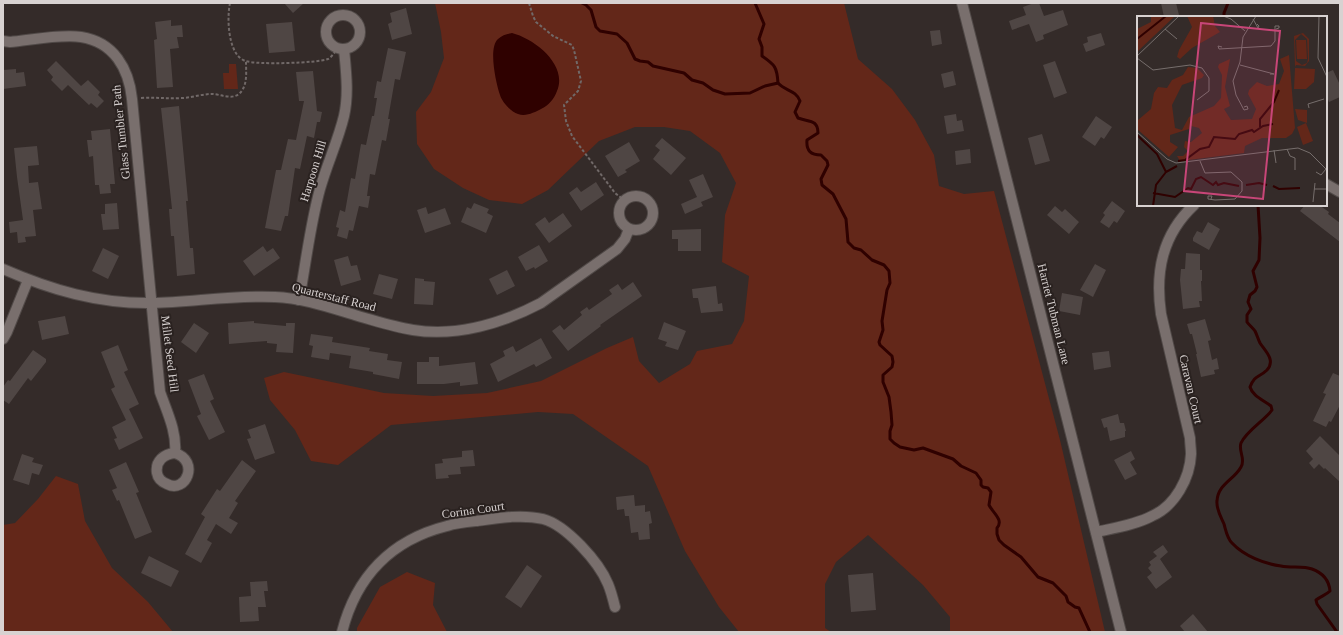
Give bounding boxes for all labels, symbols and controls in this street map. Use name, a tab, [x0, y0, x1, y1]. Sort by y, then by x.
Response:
inset map	[1137, 16, 1327, 206]
street label: Glass Tumbler Path	[109, 84, 133, 180]
street label: Harpoon Hill	[297, 138, 329, 203]
street label: Harriet Tubman Lane	[1035, 262, 1073, 366]
street label: Quarterstaff Road	[291, 280, 377, 314]
street label: Millet Seed Hill	[158, 315, 182, 394]
street label: Caravan Court	[1176, 353, 1206, 425]
street label: Corina Court	[441, 499, 506, 521]

